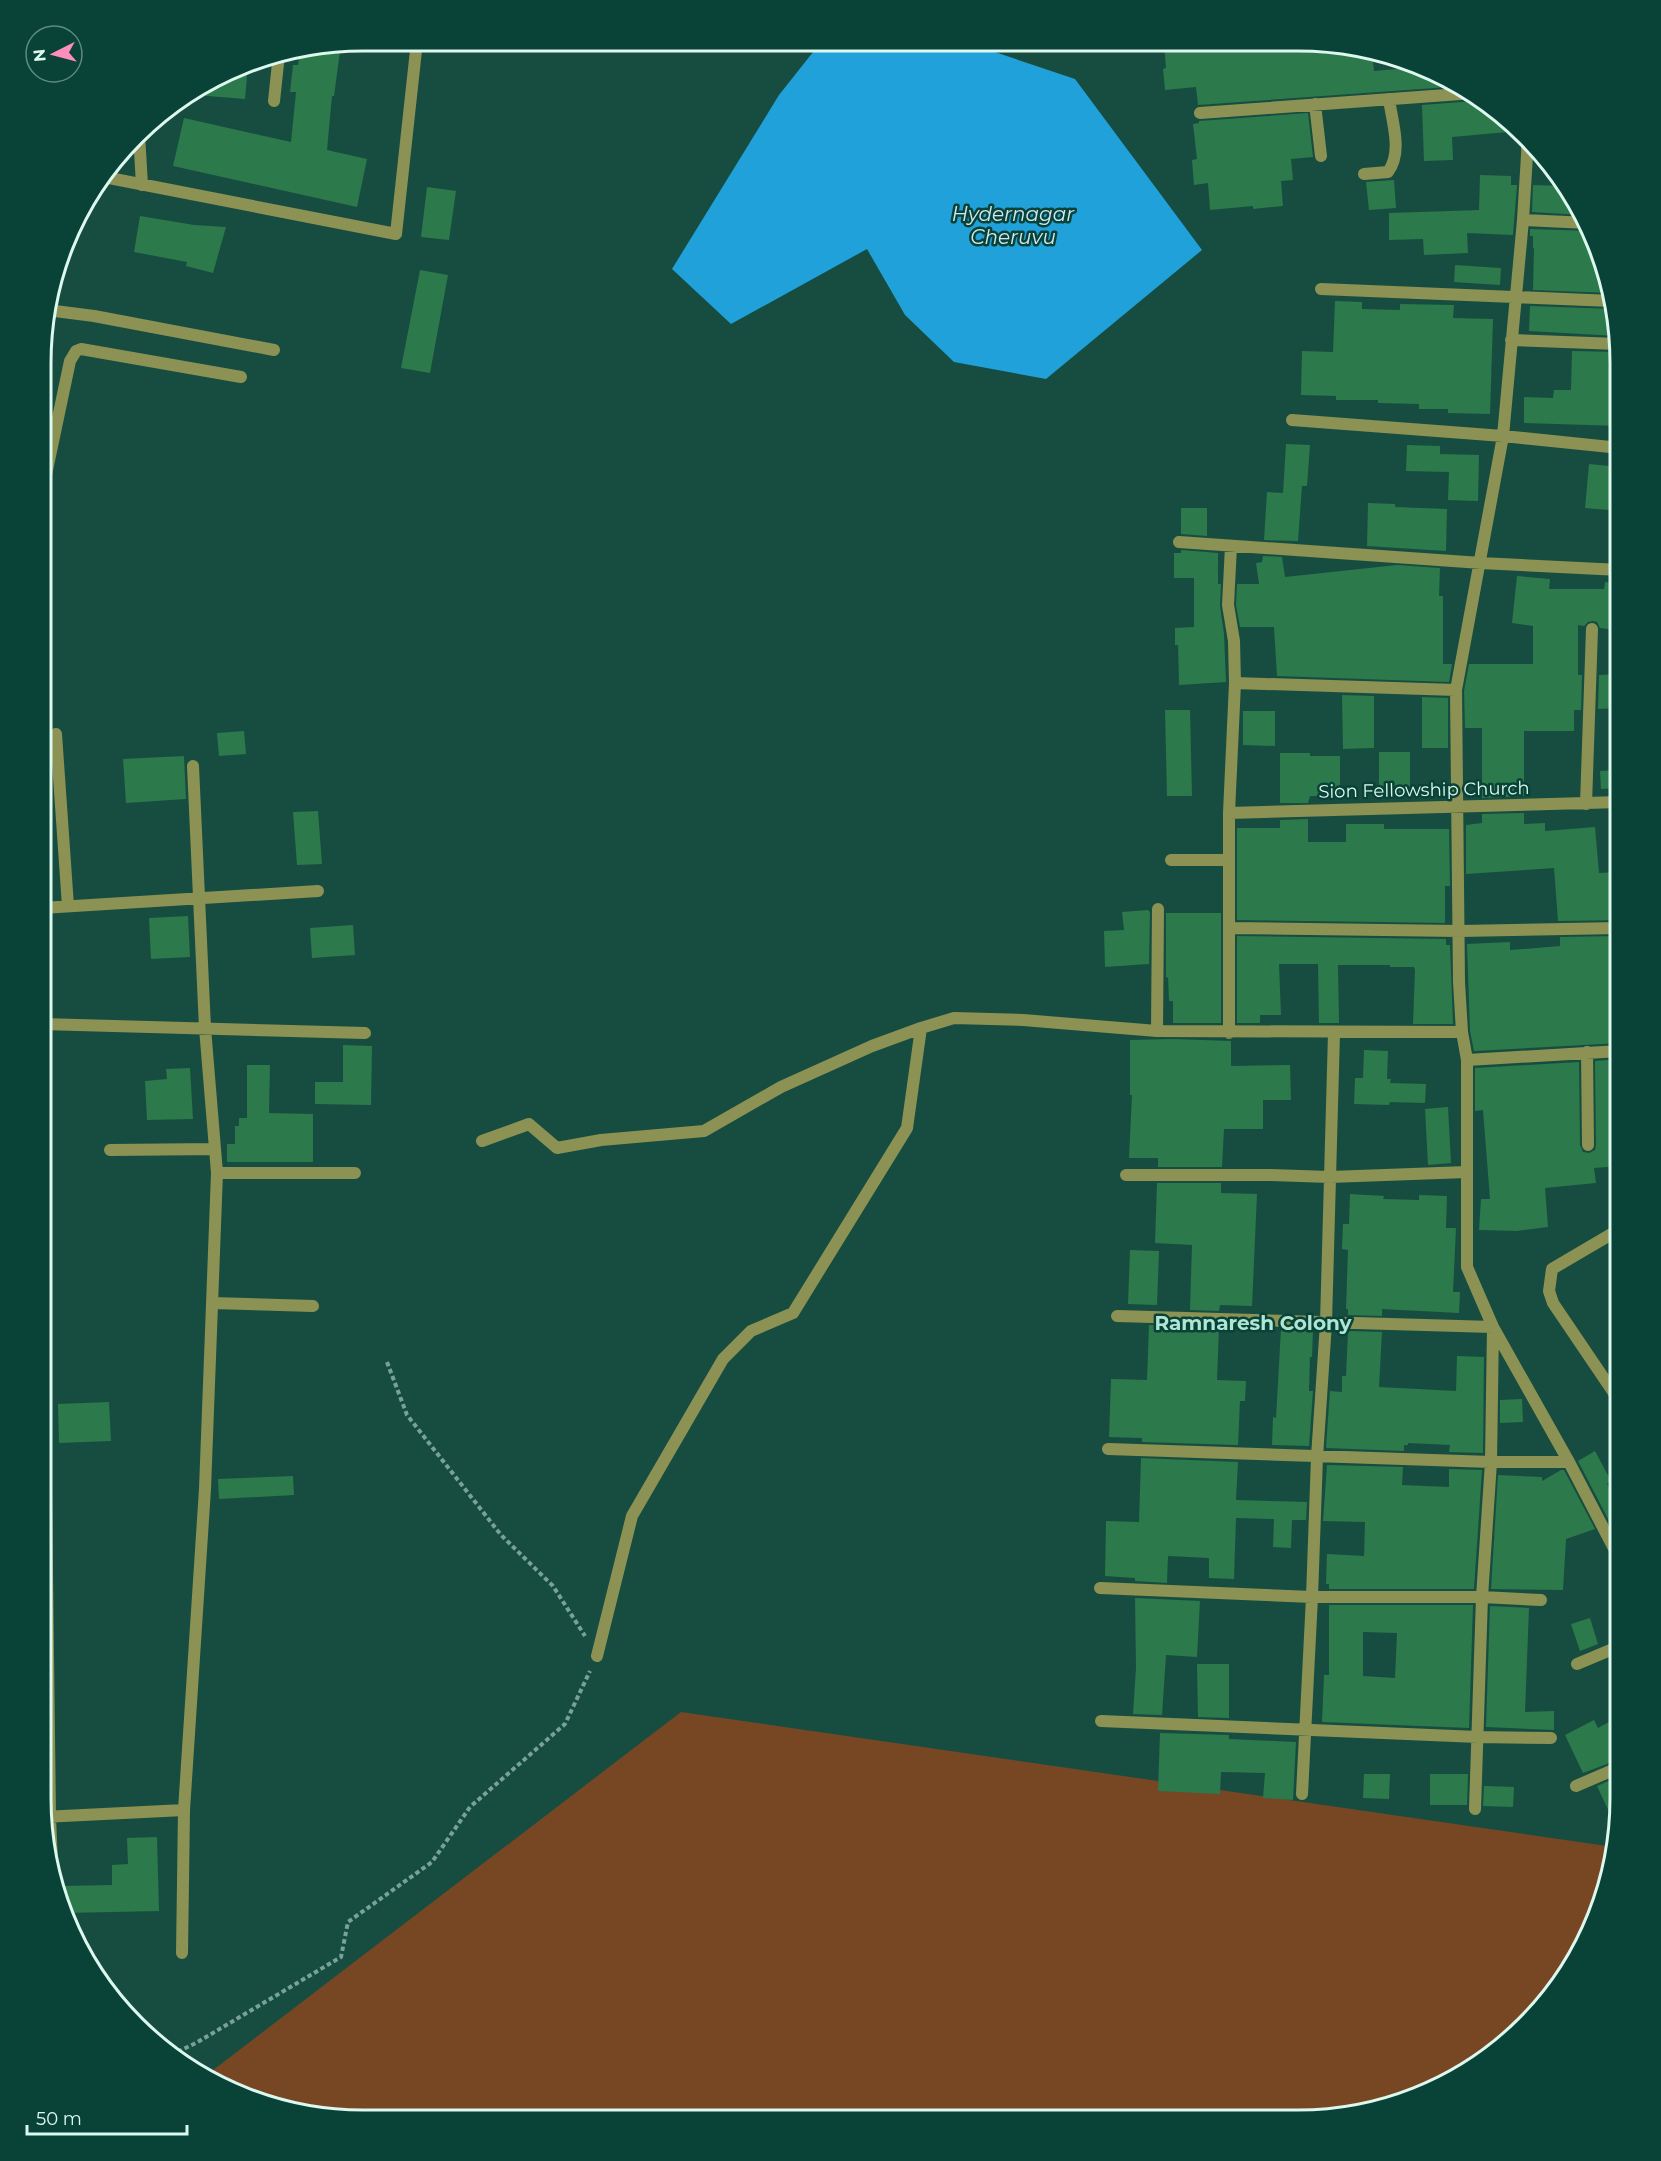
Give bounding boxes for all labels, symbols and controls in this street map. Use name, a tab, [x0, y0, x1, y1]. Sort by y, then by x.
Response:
north arrow	[24, 24, 84, 84]
text: N	[29, 48, 50, 63]
water label: Hydernagar Cheruvu	[952, 202, 1075, 249]
street label: Sion Fellowship Church	[1318, 777, 1530, 803]
district label: Ramnaresh Colony	[1154, 1311, 1353, 1335]
scale bar	[27, 2098, 188, 2136]
text: 50 m	[36, 2108, 82, 2130]

